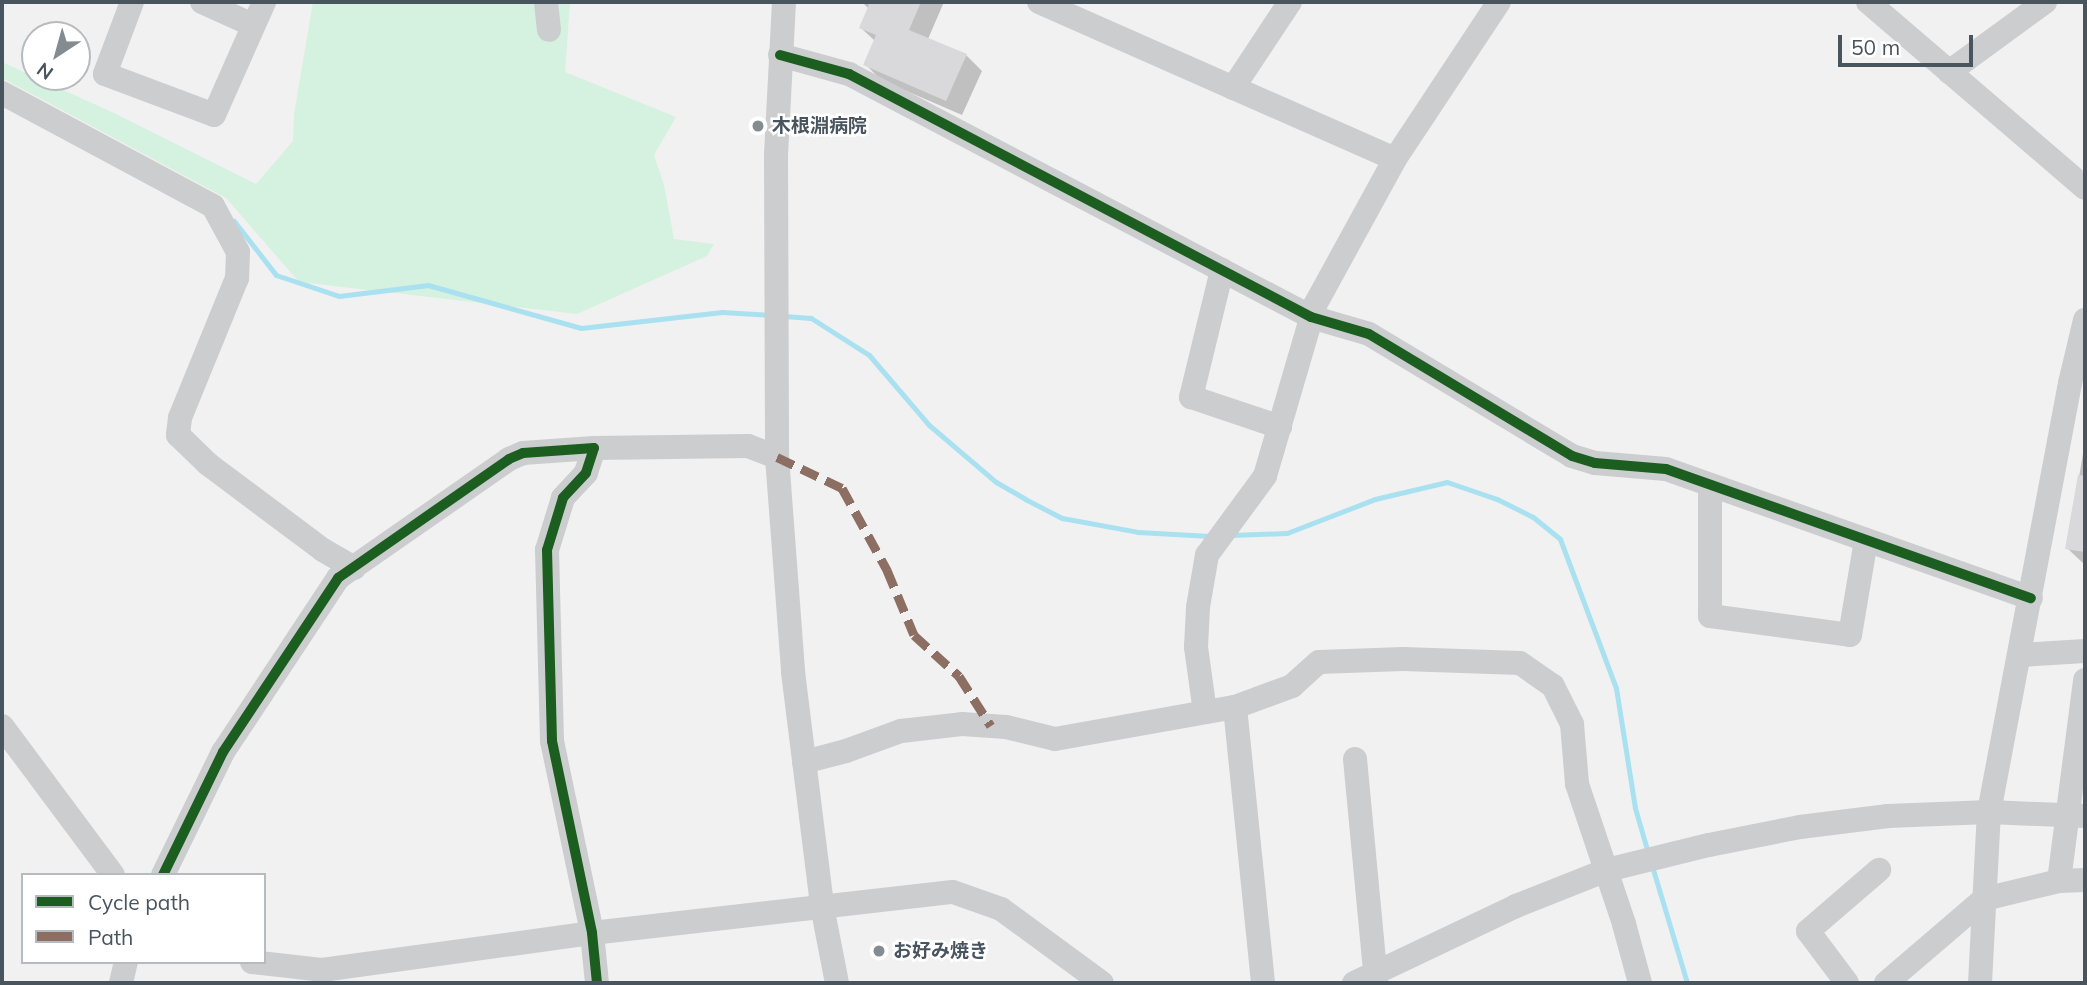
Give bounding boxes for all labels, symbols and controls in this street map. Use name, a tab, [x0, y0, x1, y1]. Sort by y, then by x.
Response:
north arrow	[21, 21, 91, 91]
scale bar	[1842, 21, 1977, 65]
text: 50 m	[1851, 34, 1900, 60]
text: N	[32, 57, 58, 85]
place label: 木根淵病院	[772, 115, 867, 137]
marker: 木根淵病院	[750, 118, 766, 134]
legend	[21, 873, 266, 964]
text: Cycle path	[88, 889, 190, 915]
text: Path	[88, 924, 133, 950]
place label: お好み焼き	[893, 940, 988, 962]
marker: お好み焼き	[871, 943, 887, 959]

